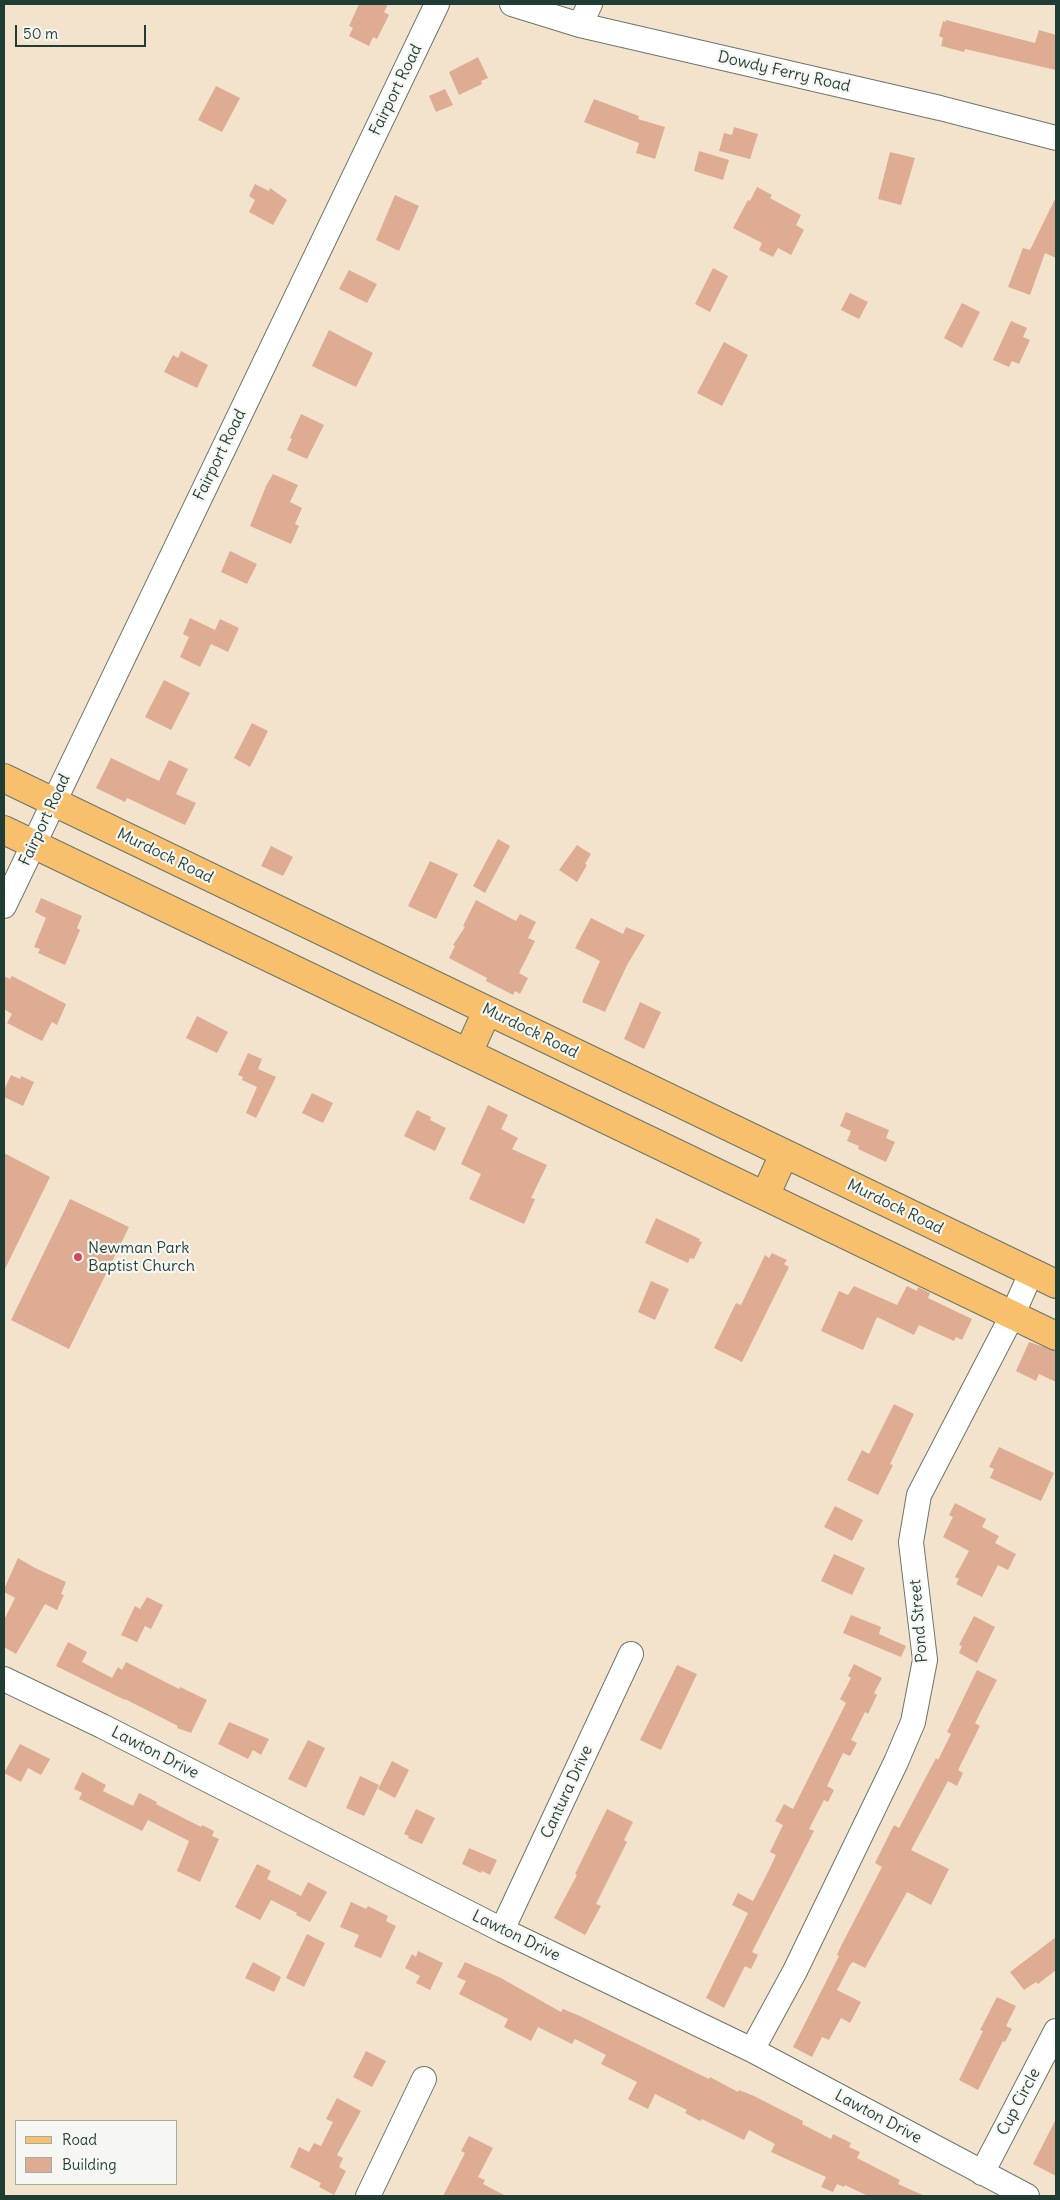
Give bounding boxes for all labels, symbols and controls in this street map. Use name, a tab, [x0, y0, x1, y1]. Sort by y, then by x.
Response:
scale bar	[18, 15, 149, 47]
text: 50 m	[23, 24, 58, 43]
street label: Fairport Road	[366, 41, 426, 139]
street label: Dowdy Ferry Road	[716, 47, 852, 97]
street label: Fairport Road	[190, 406, 250, 504]
street label: Fairport Road	[15, 771, 75, 869]
street label: Murdock Road	[114, 824, 216, 888]
street label: Murdock Road	[479, 999, 581, 1063]
street label: Murdock Road	[844, 1175, 946, 1239]
place label: Newman Park Baptist Church	[88, 1238, 195, 1276]
marker: Newman Park Baptist Church	[72, 1251, 84, 1263]
street label: Pond Street	[906, 1579, 932, 1663]
street label: Lawton Drive	[108, 1723, 202, 1783]
street label: Cantura Drive	[537, 1742, 597, 1842]
street label: Lawton Drive	[469, 1906, 563, 1966]
street label: Cup Circle	[993, 2065, 1045, 2139]
street label: Lawton Drive	[831, 2086, 925, 2148]
legend	[15, 2120, 178, 2185]
text: Road	[62, 2130, 97, 2149]
text: Building	[62, 2155, 117, 2174]

